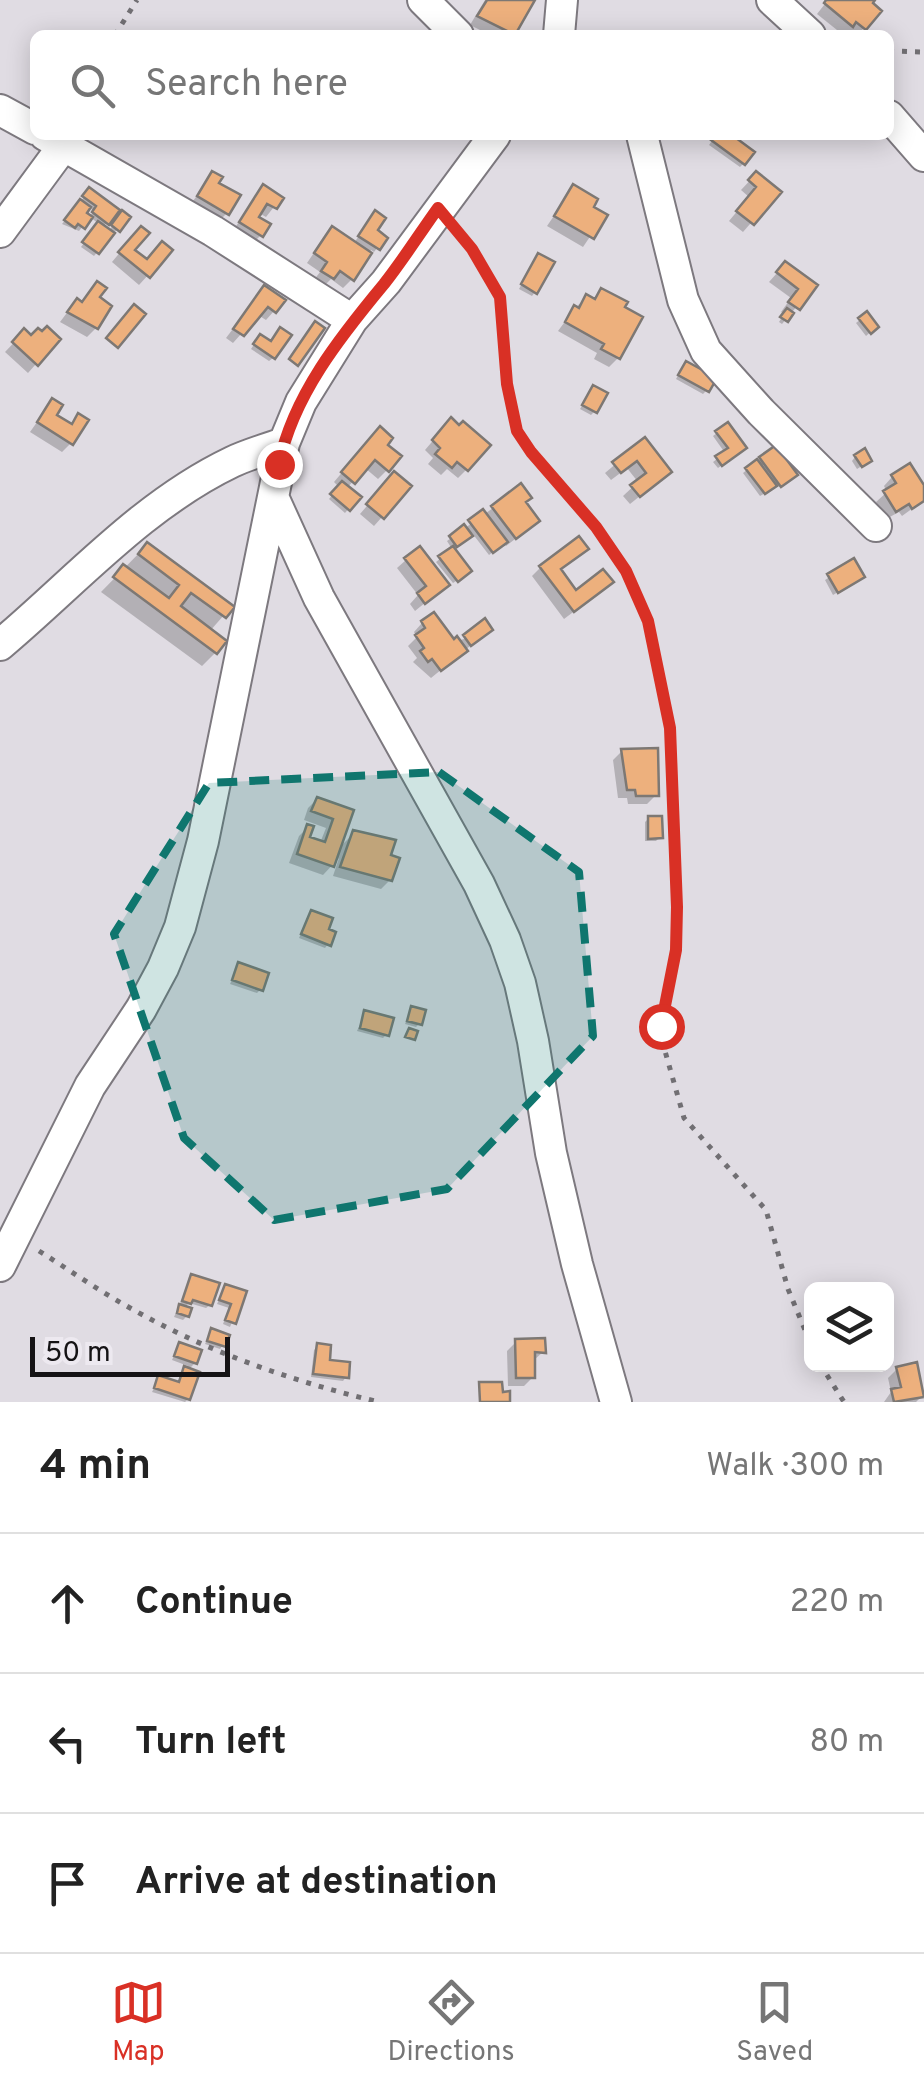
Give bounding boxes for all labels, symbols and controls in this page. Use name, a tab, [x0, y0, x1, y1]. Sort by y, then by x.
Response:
search box	[30, 30, 894, 140]
icon: search	[65, 58, 120, 113]
text: Search here	[145, 61, 348, 110]
route end	[257, 442, 303, 488]
route start	[639, 1004, 685, 1050]
map controls	[804, 1282, 894, 1372]
button: layers	[804, 1282, 894, 1372]
scale bar	[30, 1332, 230, 1376]
text: 50 m	[45, 1336, 111, 1372]
text: 4 min	[40, 1441, 151, 1494]
text: Walk · 300 m	[706, 1447, 884, 1487]
icon: ahead	[40, 1576, 95, 1631]
text: Continue	[135, 1579, 293, 1628]
text: 220 m	[790, 1583, 884, 1623]
icon: left	[40, 1716, 95, 1771]
text: Turn left	[135, 1719, 287, 1768]
text: 80 m	[810, 1723, 884, 1763]
icon: arrive	[40, 1856, 95, 1911]
text: Arrive at destination	[135, 1859, 498, 1908]
tab: Map	[111, 1975, 166, 2071]
tab: Directions	[387, 1975, 515, 2071]
tab: Saved	[736, 1975, 813, 2071]

